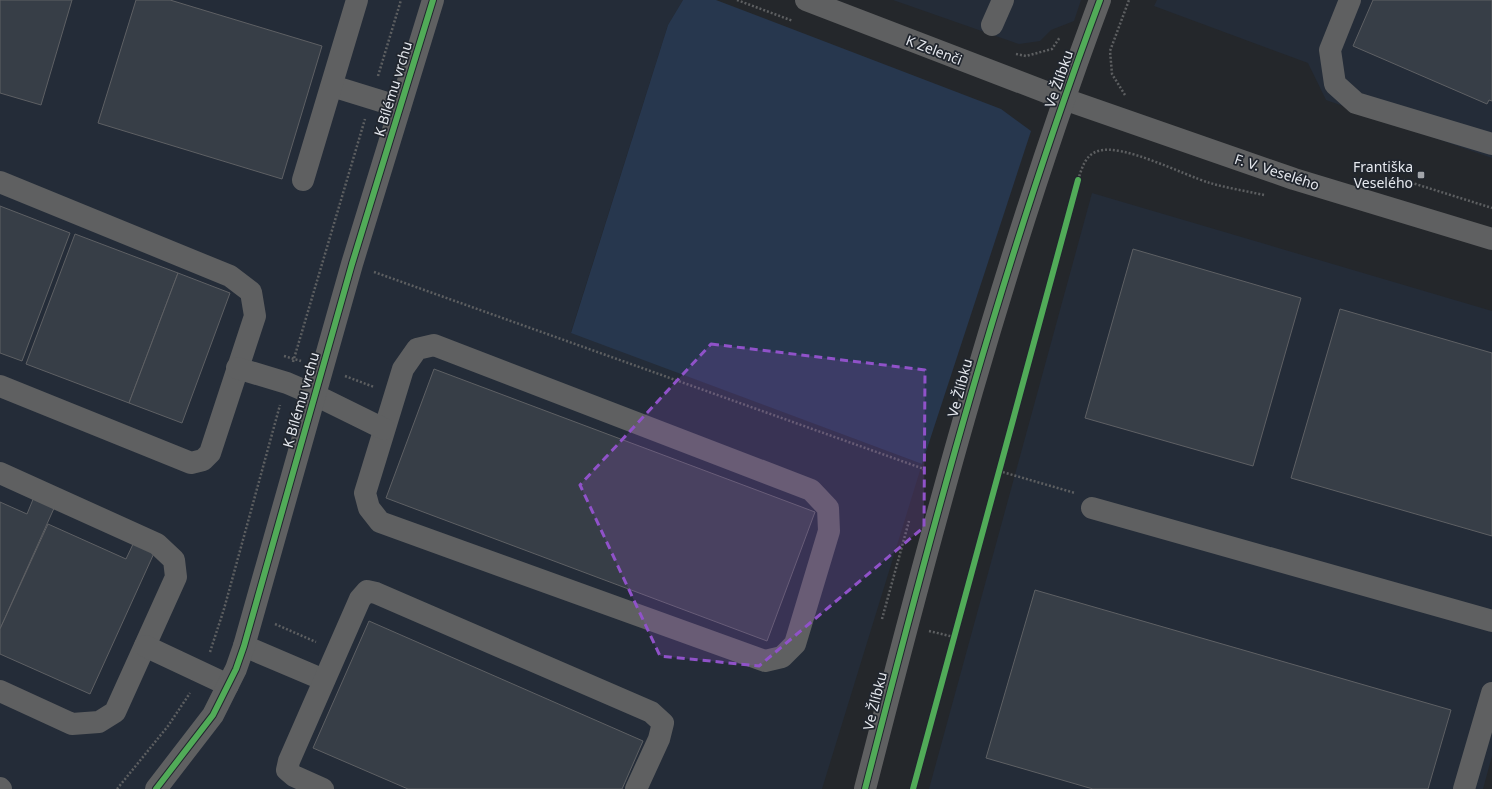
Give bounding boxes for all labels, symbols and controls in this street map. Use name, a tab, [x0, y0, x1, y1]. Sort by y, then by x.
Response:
street label: K Zelenči	[903, 30, 965, 69]
street label: K Bílému vrchu	[369, 39, 416, 139]
street label: Ve Žlíbku	[1040, 48, 1077, 110]
street label: F. V. Veselého	[1232, 149, 1322, 194]
place label: Františka Veselého	[1353, 157, 1413, 192]
marker: Františka Veselého	[1416, 170, 1426, 180]
street label: K Bílému vrchu	[278, 350, 323, 450]
street label: Ve Žlíbku	[943, 357, 976, 419]
street label: Ve Žlíbku	[858, 670, 891, 732]

